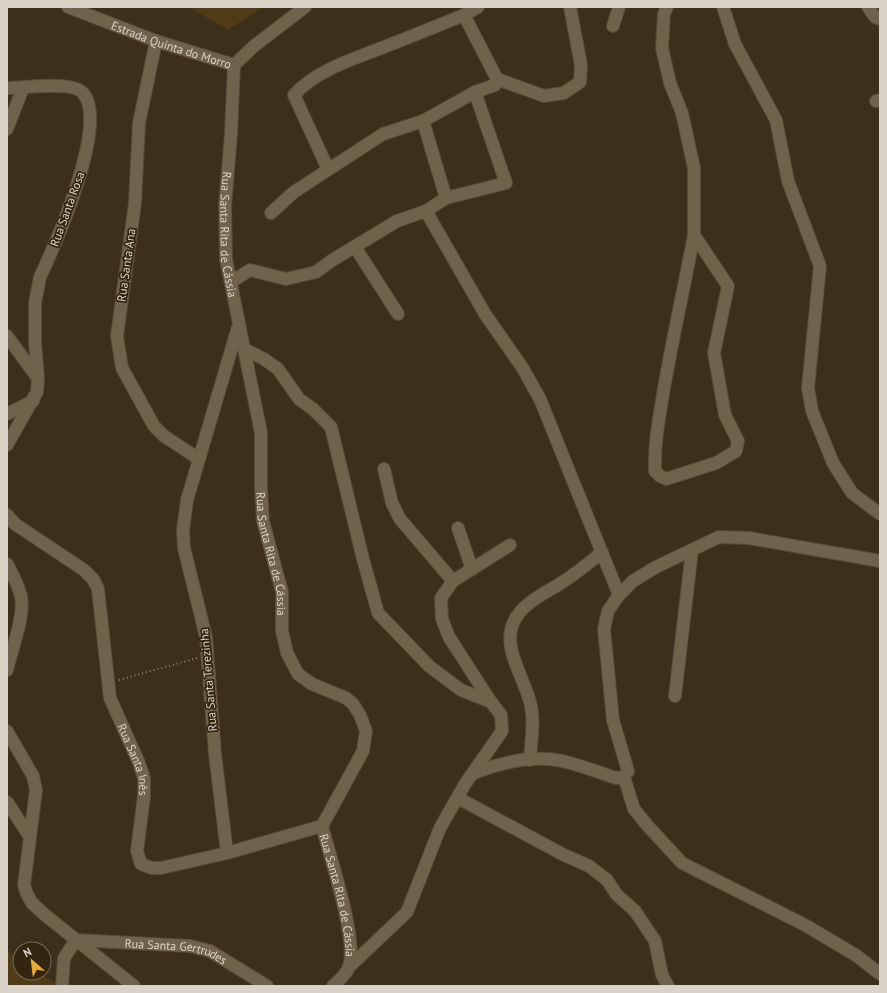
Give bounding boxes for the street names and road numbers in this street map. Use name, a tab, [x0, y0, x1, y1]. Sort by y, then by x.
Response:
street label: Estrada Quinta do Morro	[109, 17, 233, 71]
street label: Rua Santa Rosa	[46, 169, 88, 249]
street label: Rua Santa Rita de Cássia	[217, 171, 241, 299]
street label: Rua Santa Ana	[113, 227, 139, 303]
street label: Rua Santa Rita de Cássia	[254, 492, 290, 616]
street label: Rua Santa Terezinha	[196, 628, 220, 732]
street label: Rua Santa Inês	[115, 721, 152, 796]
street label: Rua Santa Rita de Cássia	[317, 832, 358, 957]
street label: Rua Santa Gertrudes	[124, 935, 230, 967]

